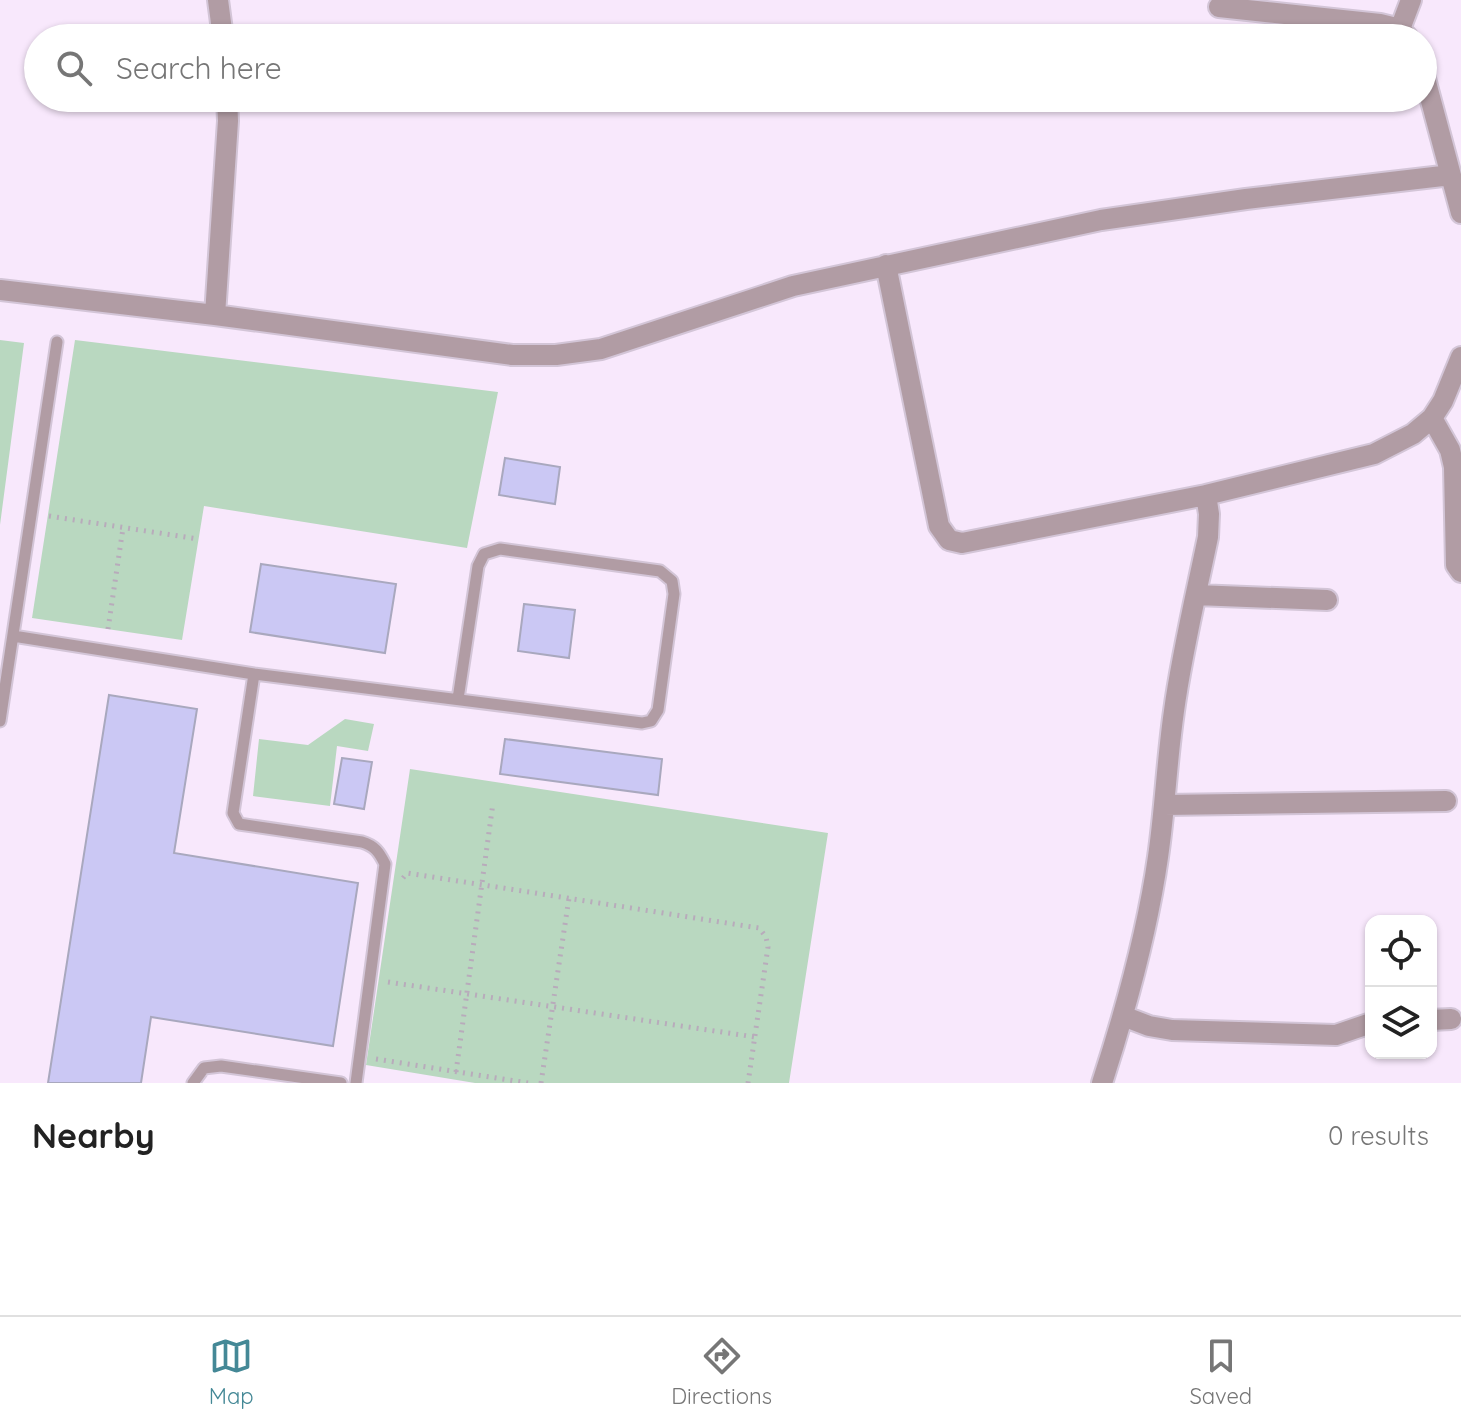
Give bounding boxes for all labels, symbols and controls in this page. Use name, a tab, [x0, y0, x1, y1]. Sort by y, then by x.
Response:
search box	[24, 24, 1437, 112]
icon: search	[52, 46, 96, 90]
text: Search here	[116, 49, 282, 87]
map controls	[1365, 915, 1437, 1059]
button: locate	[1365, 915, 1437, 987]
button: layers	[1365, 987, 1437, 1059]
text: Nearby	[32, 1114, 155, 1157]
text: 0 results	[1328, 1119, 1429, 1152]
tab: Map	[209, 1334, 254, 1410]
tab: Directions	[671, 1334, 772, 1410]
tab: Saved	[1189, 1334, 1252, 1410]

